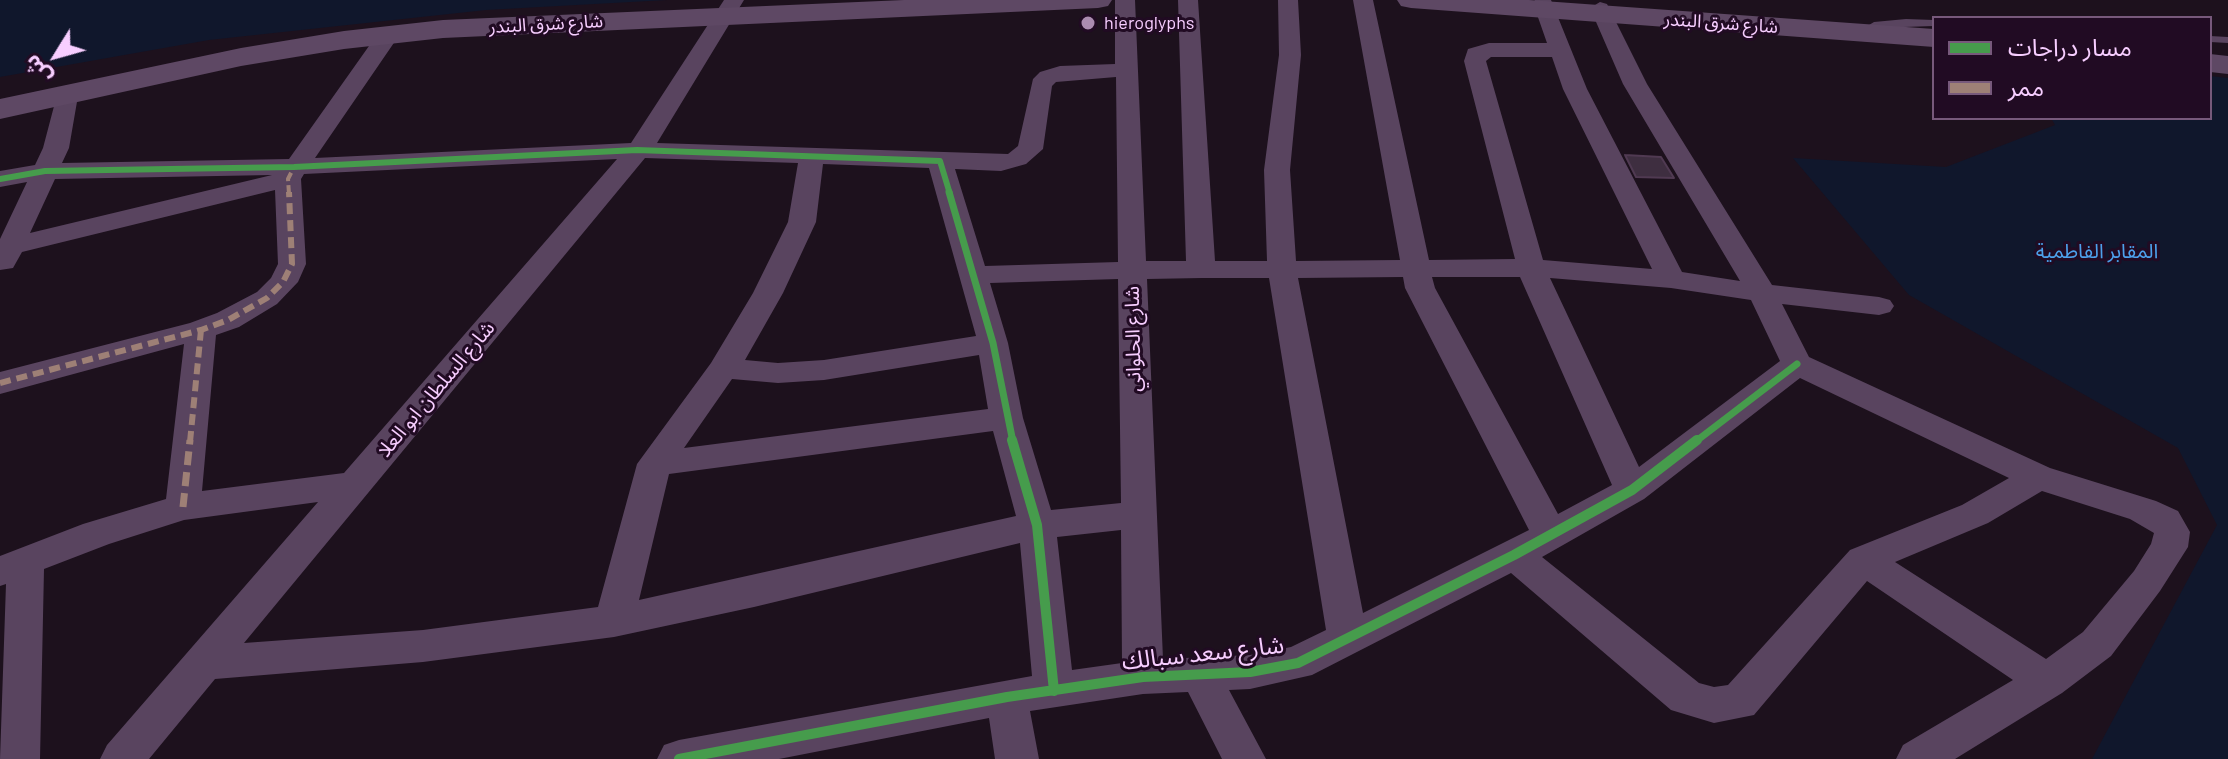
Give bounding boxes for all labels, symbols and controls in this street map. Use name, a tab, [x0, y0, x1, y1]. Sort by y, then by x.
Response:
street label: شارع شرق البندر	[1663, 8, 1779, 38]
street label: شارع شرق البندر	[488, 10, 604, 38]
place label: hieroglyphs	[1104, 12, 1195, 34]
marker: hieroglyphs	[1079, 14, 1097, 32]
north arrow	[16, 16, 96, 96]
legend	[1932, 16, 2212, 120]
text: مسار دراجات	[2008, 32, 2132, 61]
text: ش	[17, 51, 56, 90]
text: ممر	[2008, 72, 2044, 101]
park label: المقابر الفاطمية	[2036, 239, 2158, 263]
street label: شارع الحلواني	[1120, 286, 1146, 392]
street label: شارع السلطان ابو العلا	[372, 316, 500, 462]
street label: شارع سعد سبالك	[1121, 630, 1285, 676]

